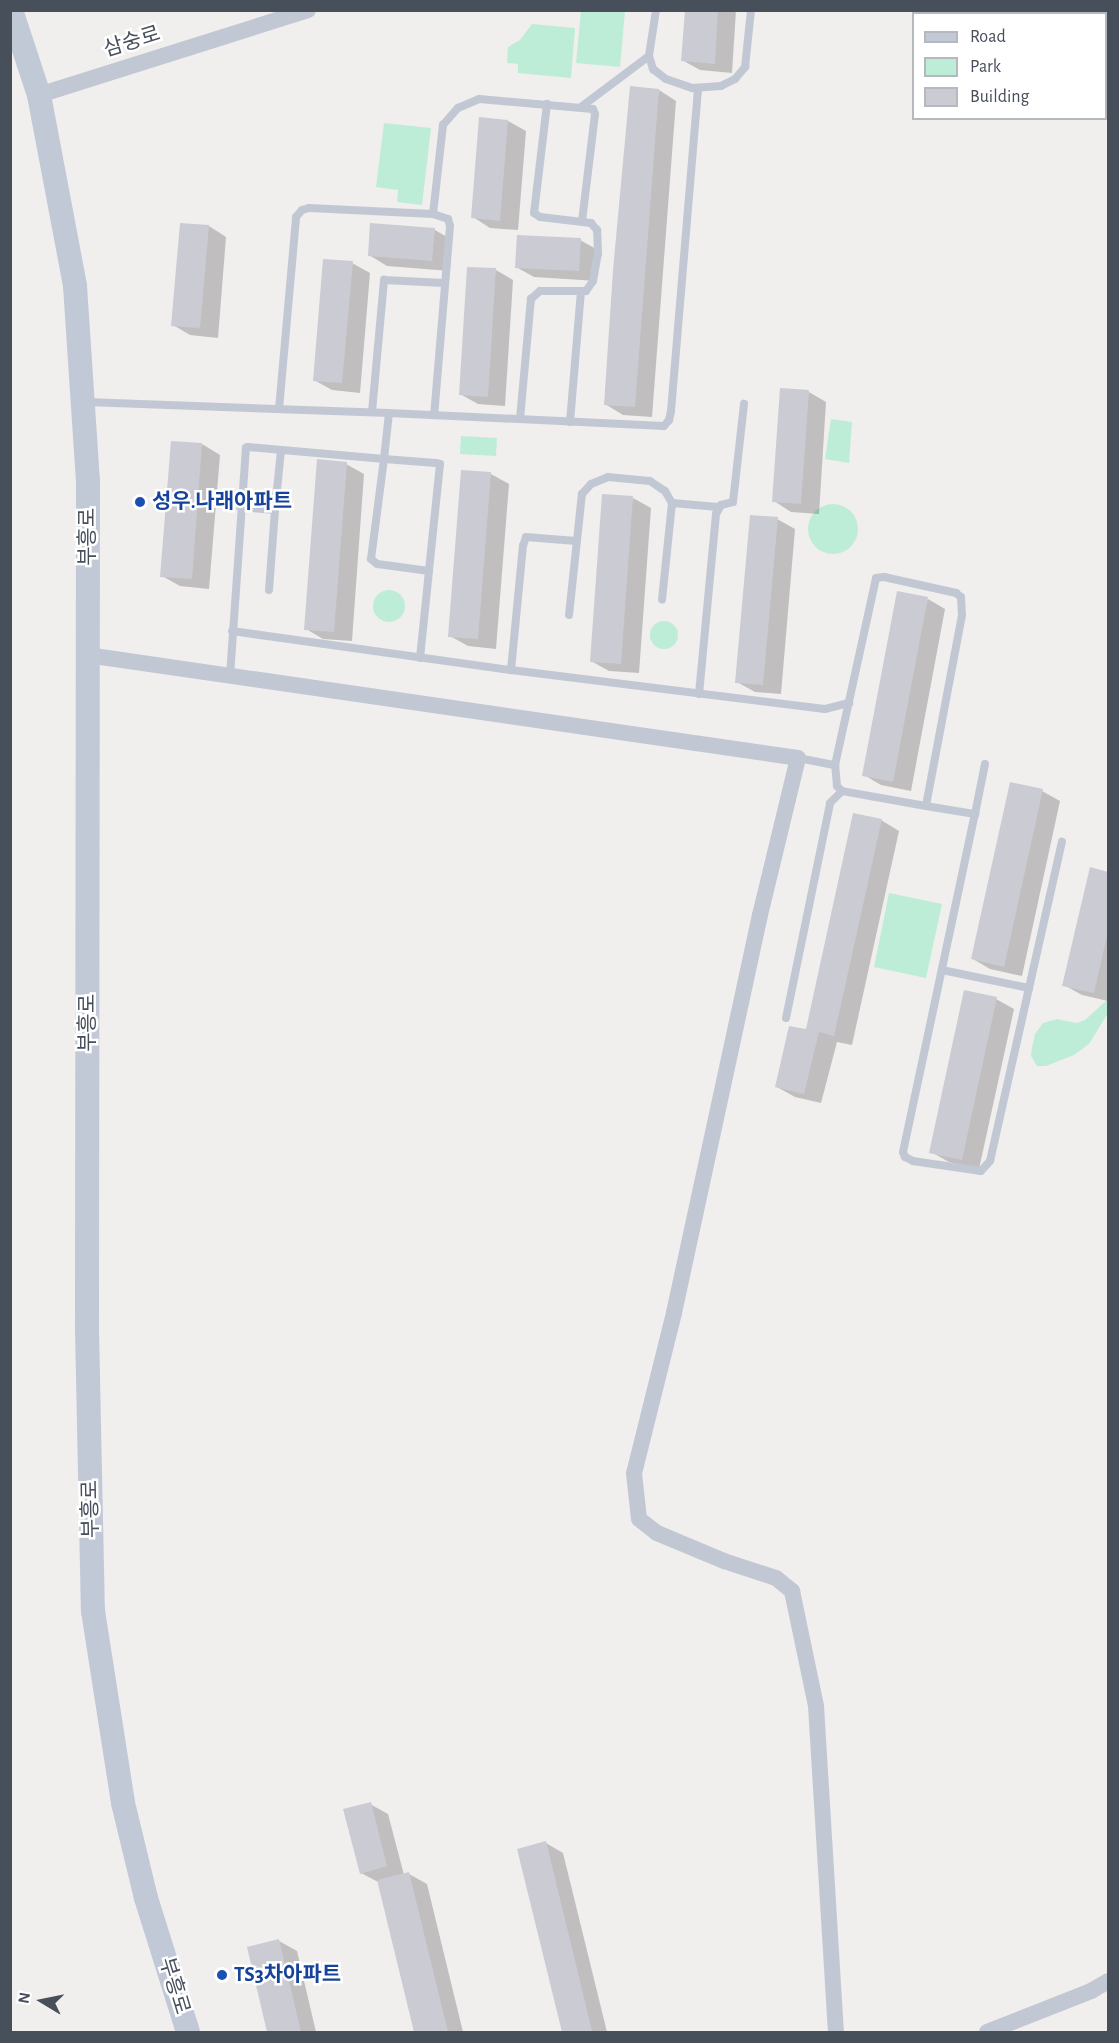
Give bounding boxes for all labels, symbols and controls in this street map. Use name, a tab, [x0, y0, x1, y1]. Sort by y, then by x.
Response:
legend	[912, 12, 1107, 120]
street label: 삼숭로	[101, 21, 163, 63]
text: Road	[970, 28, 1006, 46]
text: Park	[970, 58, 1001, 76]
text: Building	[970, 88, 1029, 106]
place label: 성우.나래아파트	[152, 489, 292, 515]
marker: 성우.나래아파트	[133, 495, 147, 509]
street label: 부흥로	[75, 508, 101, 566]
street label: 부흥로	[75, 994, 101, 1052]
street label: 부흥로	[78, 1480, 104, 1538]
street label: 부흥로	[153, 1955, 195, 2017]
place label: TS3차아파트	[234, 1962, 341, 1988]
marker: TS3차아파트	[215, 1968, 229, 1982]
north arrow	[12, 1971, 72, 2031]
text: N	[15, 1991, 33, 2005]

